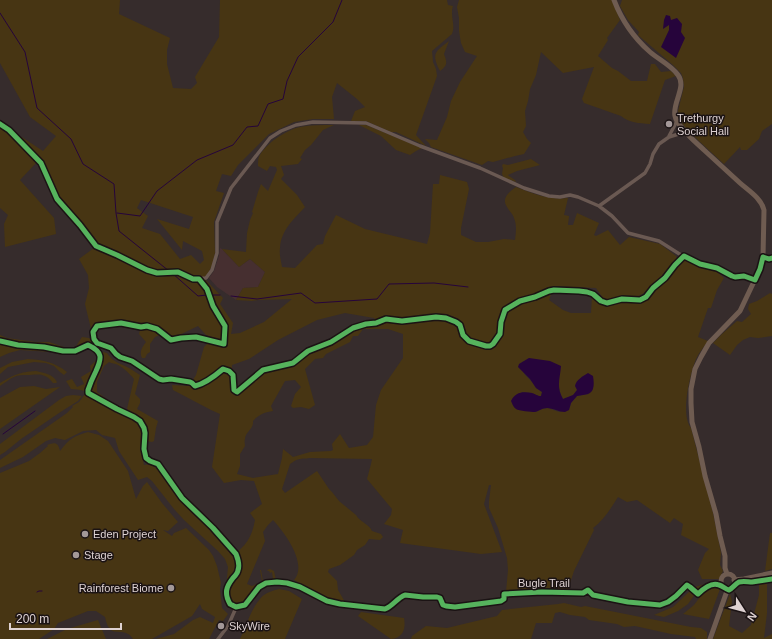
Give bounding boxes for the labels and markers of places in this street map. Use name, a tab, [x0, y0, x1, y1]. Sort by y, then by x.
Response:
place label: Trethurgy Social Hall	[677, 112, 729, 137]
marker: Trethurgy Social Hall	[664, 119, 674, 129]
place label: Eden Project	[93, 528, 156, 540]
marker: Eden Project	[80, 529, 90, 539]
place label: Stage	[84, 549, 113, 561]
marker: Stage	[71, 550, 81, 560]
place label: Rainforest Biome	[79, 582, 163, 594]
marker: Rainforest Biome	[166, 583, 176, 593]
place label: SkyWire	[229, 620, 270, 632]
marker: SkyWire	[216, 621, 226, 631]

